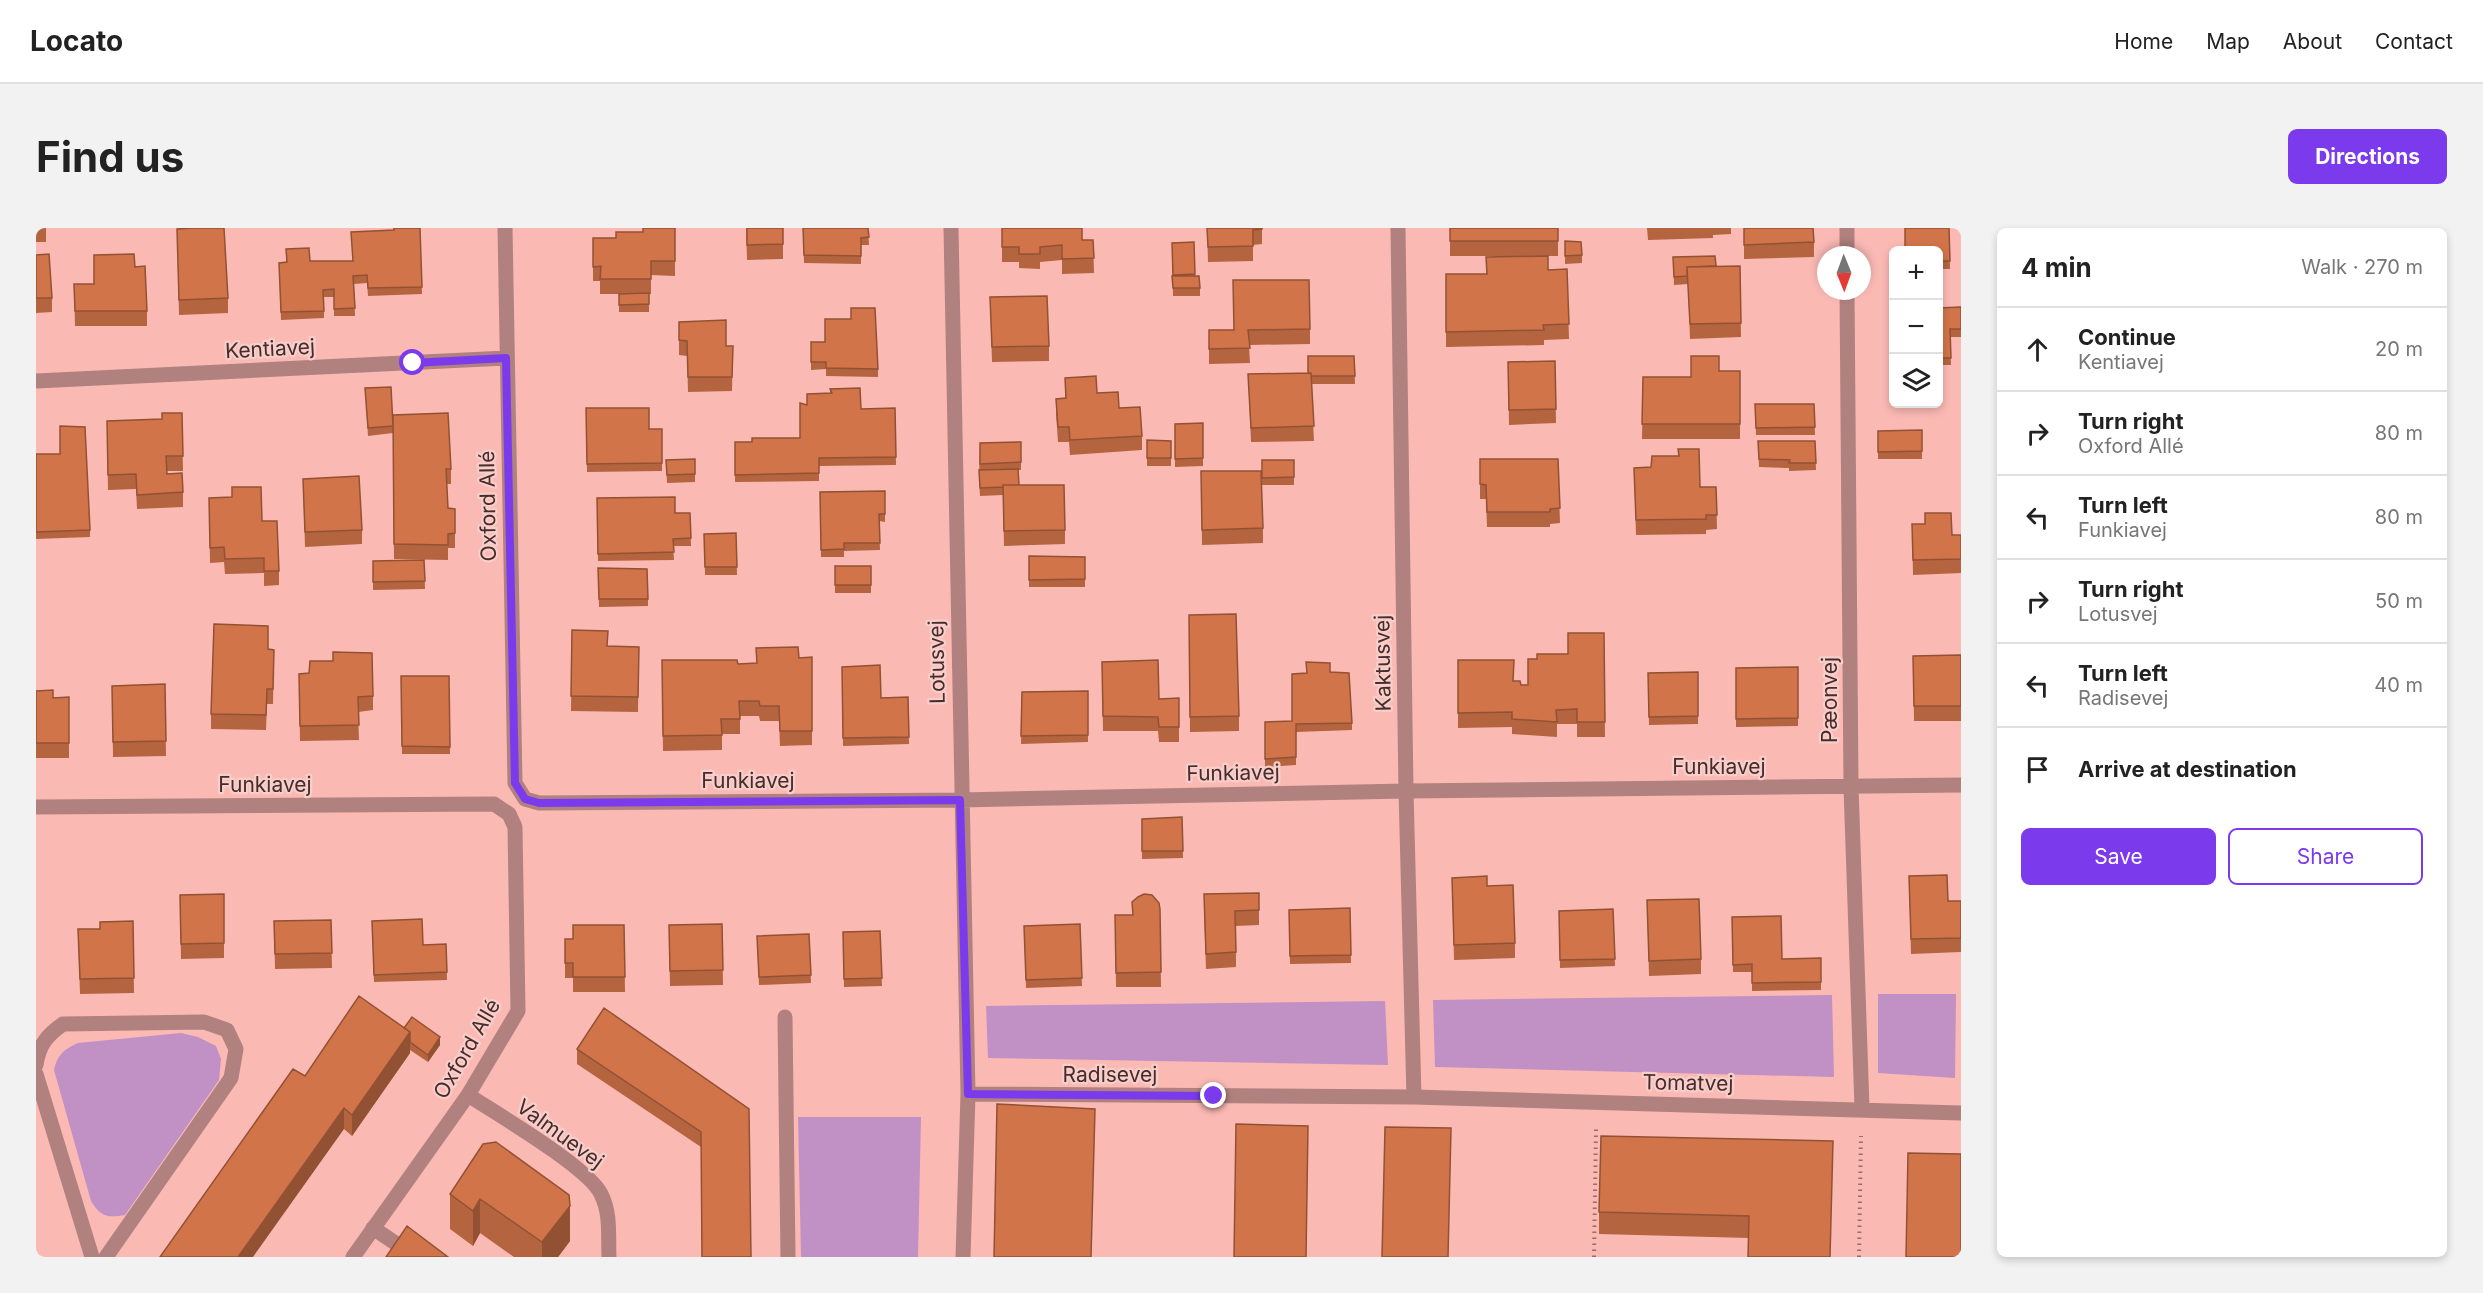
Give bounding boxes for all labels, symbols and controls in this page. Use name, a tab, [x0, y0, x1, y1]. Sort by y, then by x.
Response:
text: Locato	[30, 24, 123, 58]
text: Home	[2114, 29, 2173, 54]
text: Map	[2206, 29, 2250, 54]
text: About	[2283, 29, 2342, 54]
text: Contact	[2375, 29, 2453, 54]
button: Directions	[2288, 129, 2447, 184]
text: Find us	[36, 131, 184, 182]
north arrow	[1817, 246, 1871, 300]
map controls	[1889, 246, 1943, 408]
button: +	[1889, 246, 1943, 300]
text: 4 min	[2021, 252, 2092, 283]
text: Walk · 270 m	[2301, 255, 2423, 279]
button: −	[1889, 300, 1943, 354]
text: Continue	[2078, 324, 2176, 350]
icon: ahead	[2021, 333, 2054, 366]
street label: Kentiavej	[224, 334, 316, 363]
text: 20 m	[2375, 337, 2423, 361]
route start	[399, 349, 425, 375]
text: Kentiavej	[2078, 350, 2164, 374]
button: layers	[1889, 354, 1943, 408]
text: Turn right	[2078, 408, 2184, 434]
icon: right	[2021, 417, 2054, 450]
text: 80 m	[2375, 421, 2423, 445]
text: Oxford Allé	[2078, 434, 2184, 458]
street label: Oxford Allé	[474, 450, 501, 562]
text: Turn left	[2078, 492, 2168, 518]
icon: left	[2021, 501, 2054, 534]
text: 80 m	[2375, 505, 2423, 529]
text: Funkiavej	[2078, 518, 2167, 542]
text: Turn right	[2078, 576, 2184, 602]
icon: right	[2021, 585, 2054, 618]
text: 50 m	[2375, 589, 2423, 613]
text: Lotusvej	[2078, 602, 2158, 626]
street label: Kaktusvej	[1369, 615, 1396, 711]
street label: Lotusvej	[923, 620, 950, 704]
street label: Pæonvej	[1817, 657, 1842, 743]
text: Turn left	[2078, 660, 2168, 686]
icon: left	[2021, 669, 2054, 702]
text: 40 m	[2374, 673, 2423, 697]
text: Radisevej	[2078, 686, 2168, 710]
icon: arrive	[2021, 753, 2054, 786]
street label: Funkiavej	[1672, 754, 1766, 779]
text: Arrive at destination	[2078, 756, 2297, 782]
street label: Funkiavej	[1186, 759, 1280, 786]
street label: Funkiavej	[701, 768, 795, 793]
street label: Funkiavej	[218, 772, 312, 797]
button: Save	[2021, 828, 2216, 885]
button: Share	[2228, 828, 2423, 885]
street label: Oxford Allé	[428, 994, 505, 1103]
street label: Radisevej	[1063, 1062, 1157, 1087]
street label: Tomatvej	[1642, 1069, 1734, 1096]
route end	[1200, 1082, 1226, 1108]
street label: Valmuevej	[512, 1094, 609, 1174]

